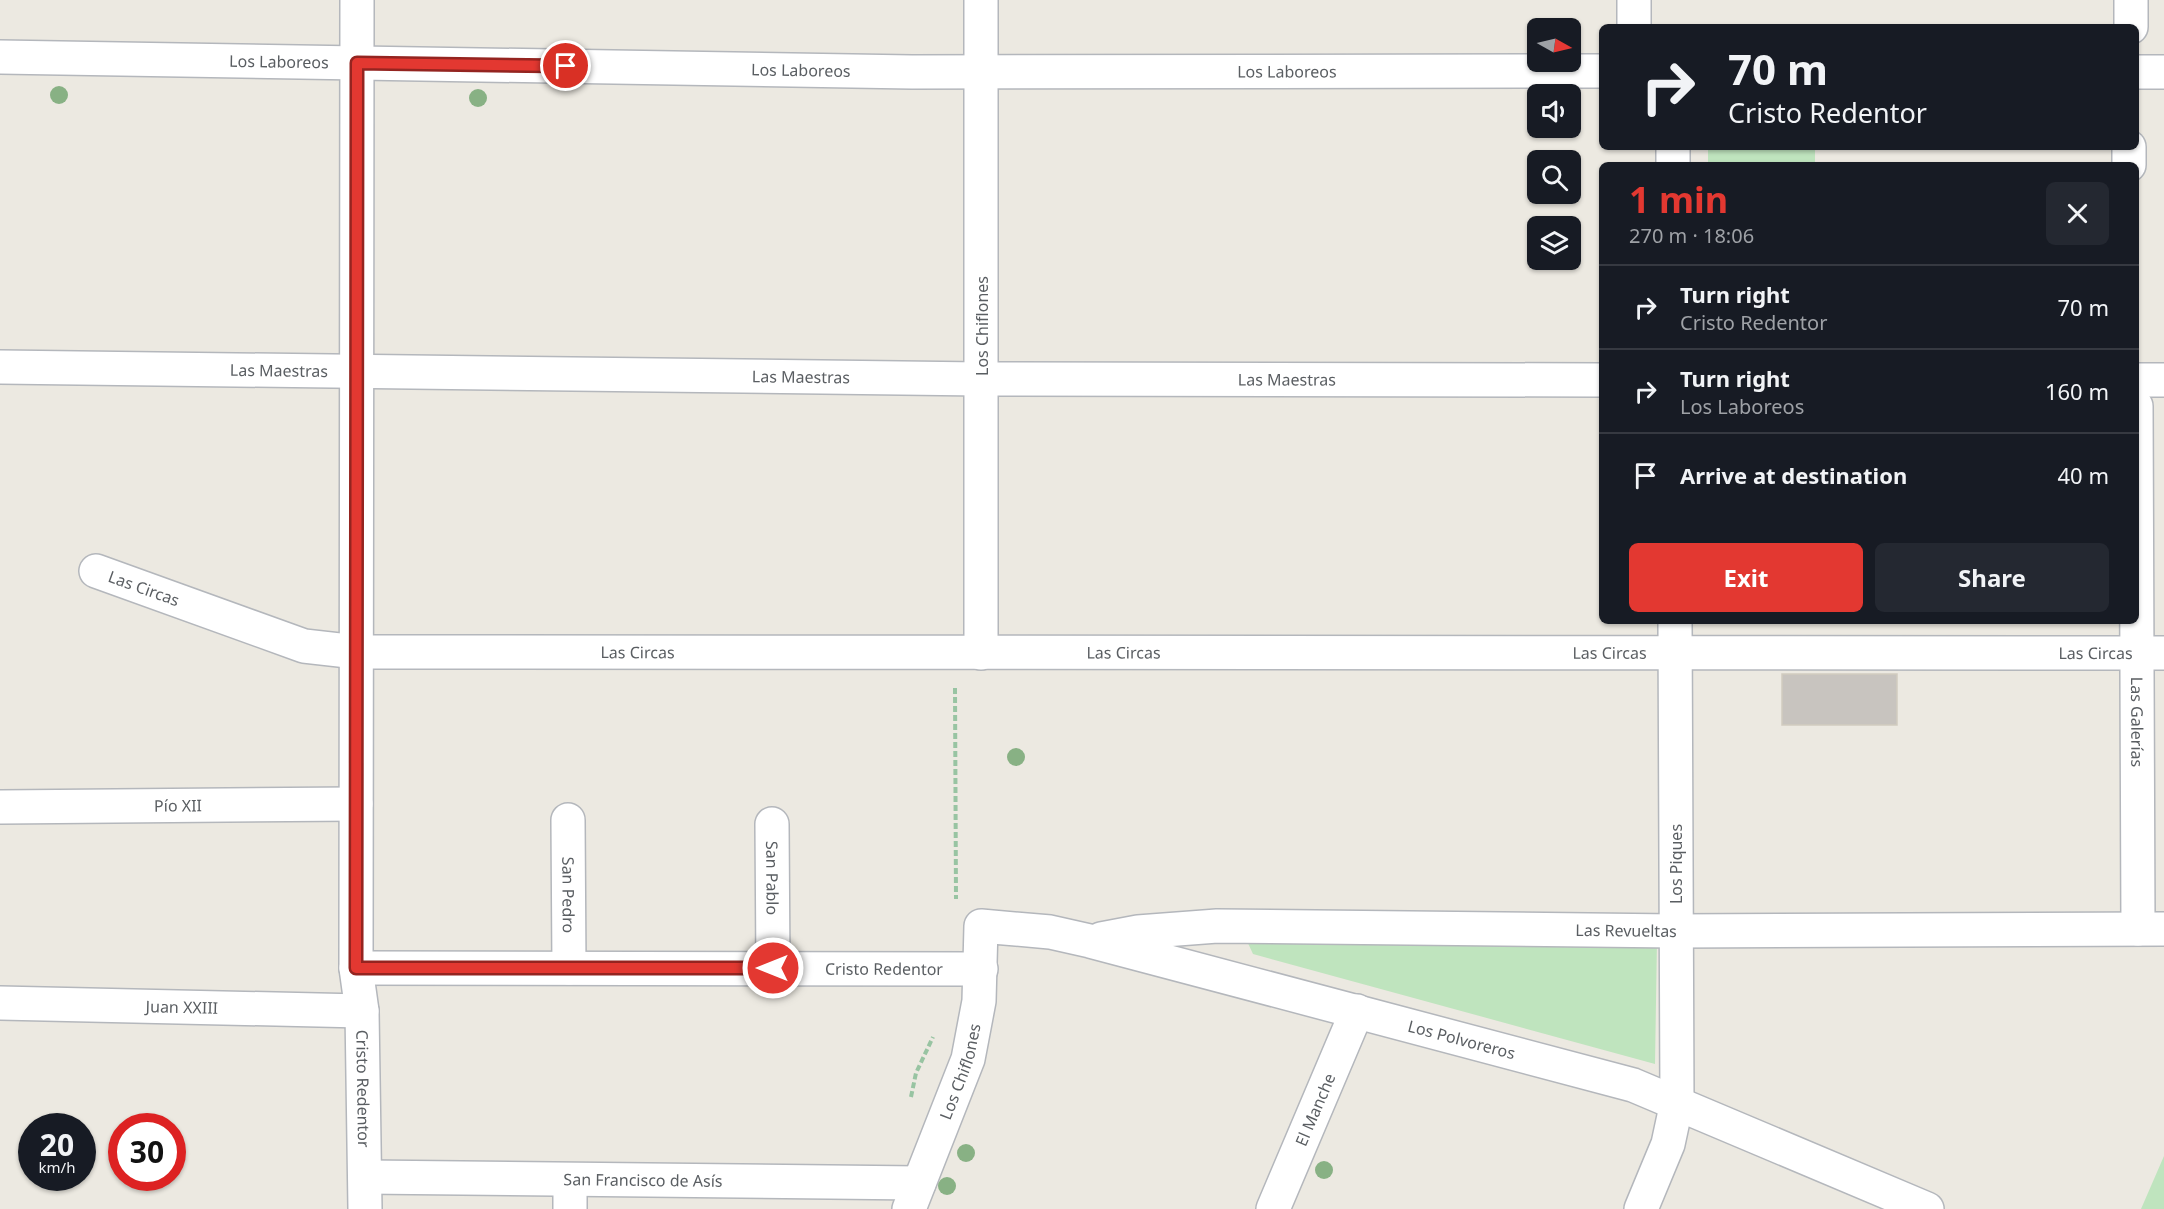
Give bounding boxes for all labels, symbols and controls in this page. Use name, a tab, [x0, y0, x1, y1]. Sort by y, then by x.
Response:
north arrow	[1527, 18, 1581, 72]
map controls	[1527, 18, 1581, 270]
pin	[540, 40, 591, 91]
text: 70 m	[1728, 40, 1828, 97]
icon: right	[1629, 48, 1707, 126]
icon: arrive	[549, 49, 582, 82]
street label: Los Laboreos	[229, 50, 329, 73]
street label: Los Laboreos	[751, 58, 851, 82]
street label: Los Laboreos	[1237, 60, 1337, 83]
button: sound	[1527, 84, 1581, 138]
text: Cristo Redentor	[1728, 94, 1927, 131]
button: search	[1527, 150, 1581, 204]
text: 1 min	[1629, 175, 1728, 224]
button: close	[2046, 182, 2109, 245]
button: layers	[1527, 216, 1581, 270]
text: 270 m · 18:06	[1629, 222, 1754, 249]
street label: Los Chiflones	[971, 276, 993, 376]
text: Turn right	[1680, 279, 1790, 309]
icon: right	[1629, 291, 1662, 324]
text: 70 m	[2058, 292, 2109, 322]
text: Cristo Redentor	[1680, 309, 1827, 336]
street label: Las Maestras	[230, 359, 328, 382]
text: Turn right	[1680, 363, 1790, 393]
street label: Las Maestras	[752, 365, 850, 388]
street label: Las Maestras	[1238, 368, 1336, 391]
icon: right	[1629, 375, 1662, 408]
text: 160 m	[2045, 376, 2109, 406]
text: Los Laboreos	[1680, 393, 1804, 420]
icon: arrive	[1629, 459, 1662, 492]
text: Arrive at destination	[1680, 460, 1907, 490]
text: 40 m	[2058, 460, 2109, 490]
button: Exit	[1629, 543, 1863, 612]
button: Share	[1875, 543, 2109, 612]
street label: Las Circas	[105, 565, 183, 611]
street label: Las Circas	[600, 641, 675, 663]
street label: Las Circas	[1086, 641, 1161, 663]
street label: Las Circas	[1572, 642, 1647, 664]
street label: Las Circas	[2058, 642, 2133, 664]
street label: Las Galerías	[2126, 677, 2148, 767]
street label: Pío XII	[154, 794, 202, 817]
street label: Los Piques	[1665, 824, 1687, 904]
street label: San Pablo	[761, 841, 784, 915]
street label: San Pedro	[557, 857, 580, 933]
street label: Las Revueltas	[1575, 919, 1677, 942]
position arrow	[741, 936, 805, 1000]
street label: Cristo Redentor	[825, 958, 943, 980]
street label: Juan XXIII	[144, 995, 218, 1019]
street label: Los Polvoreros	[1406, 1015, 1518, 1064]
street label: Los Chiflones	[934, 1022, 985, 1123]
street label: Cristo Redentor	[351, 1029, 375, 1148]
street label: El Manche	[1290, 1070, 1340, 1149]
speed limit sign: 30	[108, 1113, 186, 1191]
text: 20	[40, 1124, 74, 1165]
text: km/h	[39, 1157, 75, 1177]
street label: San Francisco de Asís	[563, 1168, 723, 1192]

